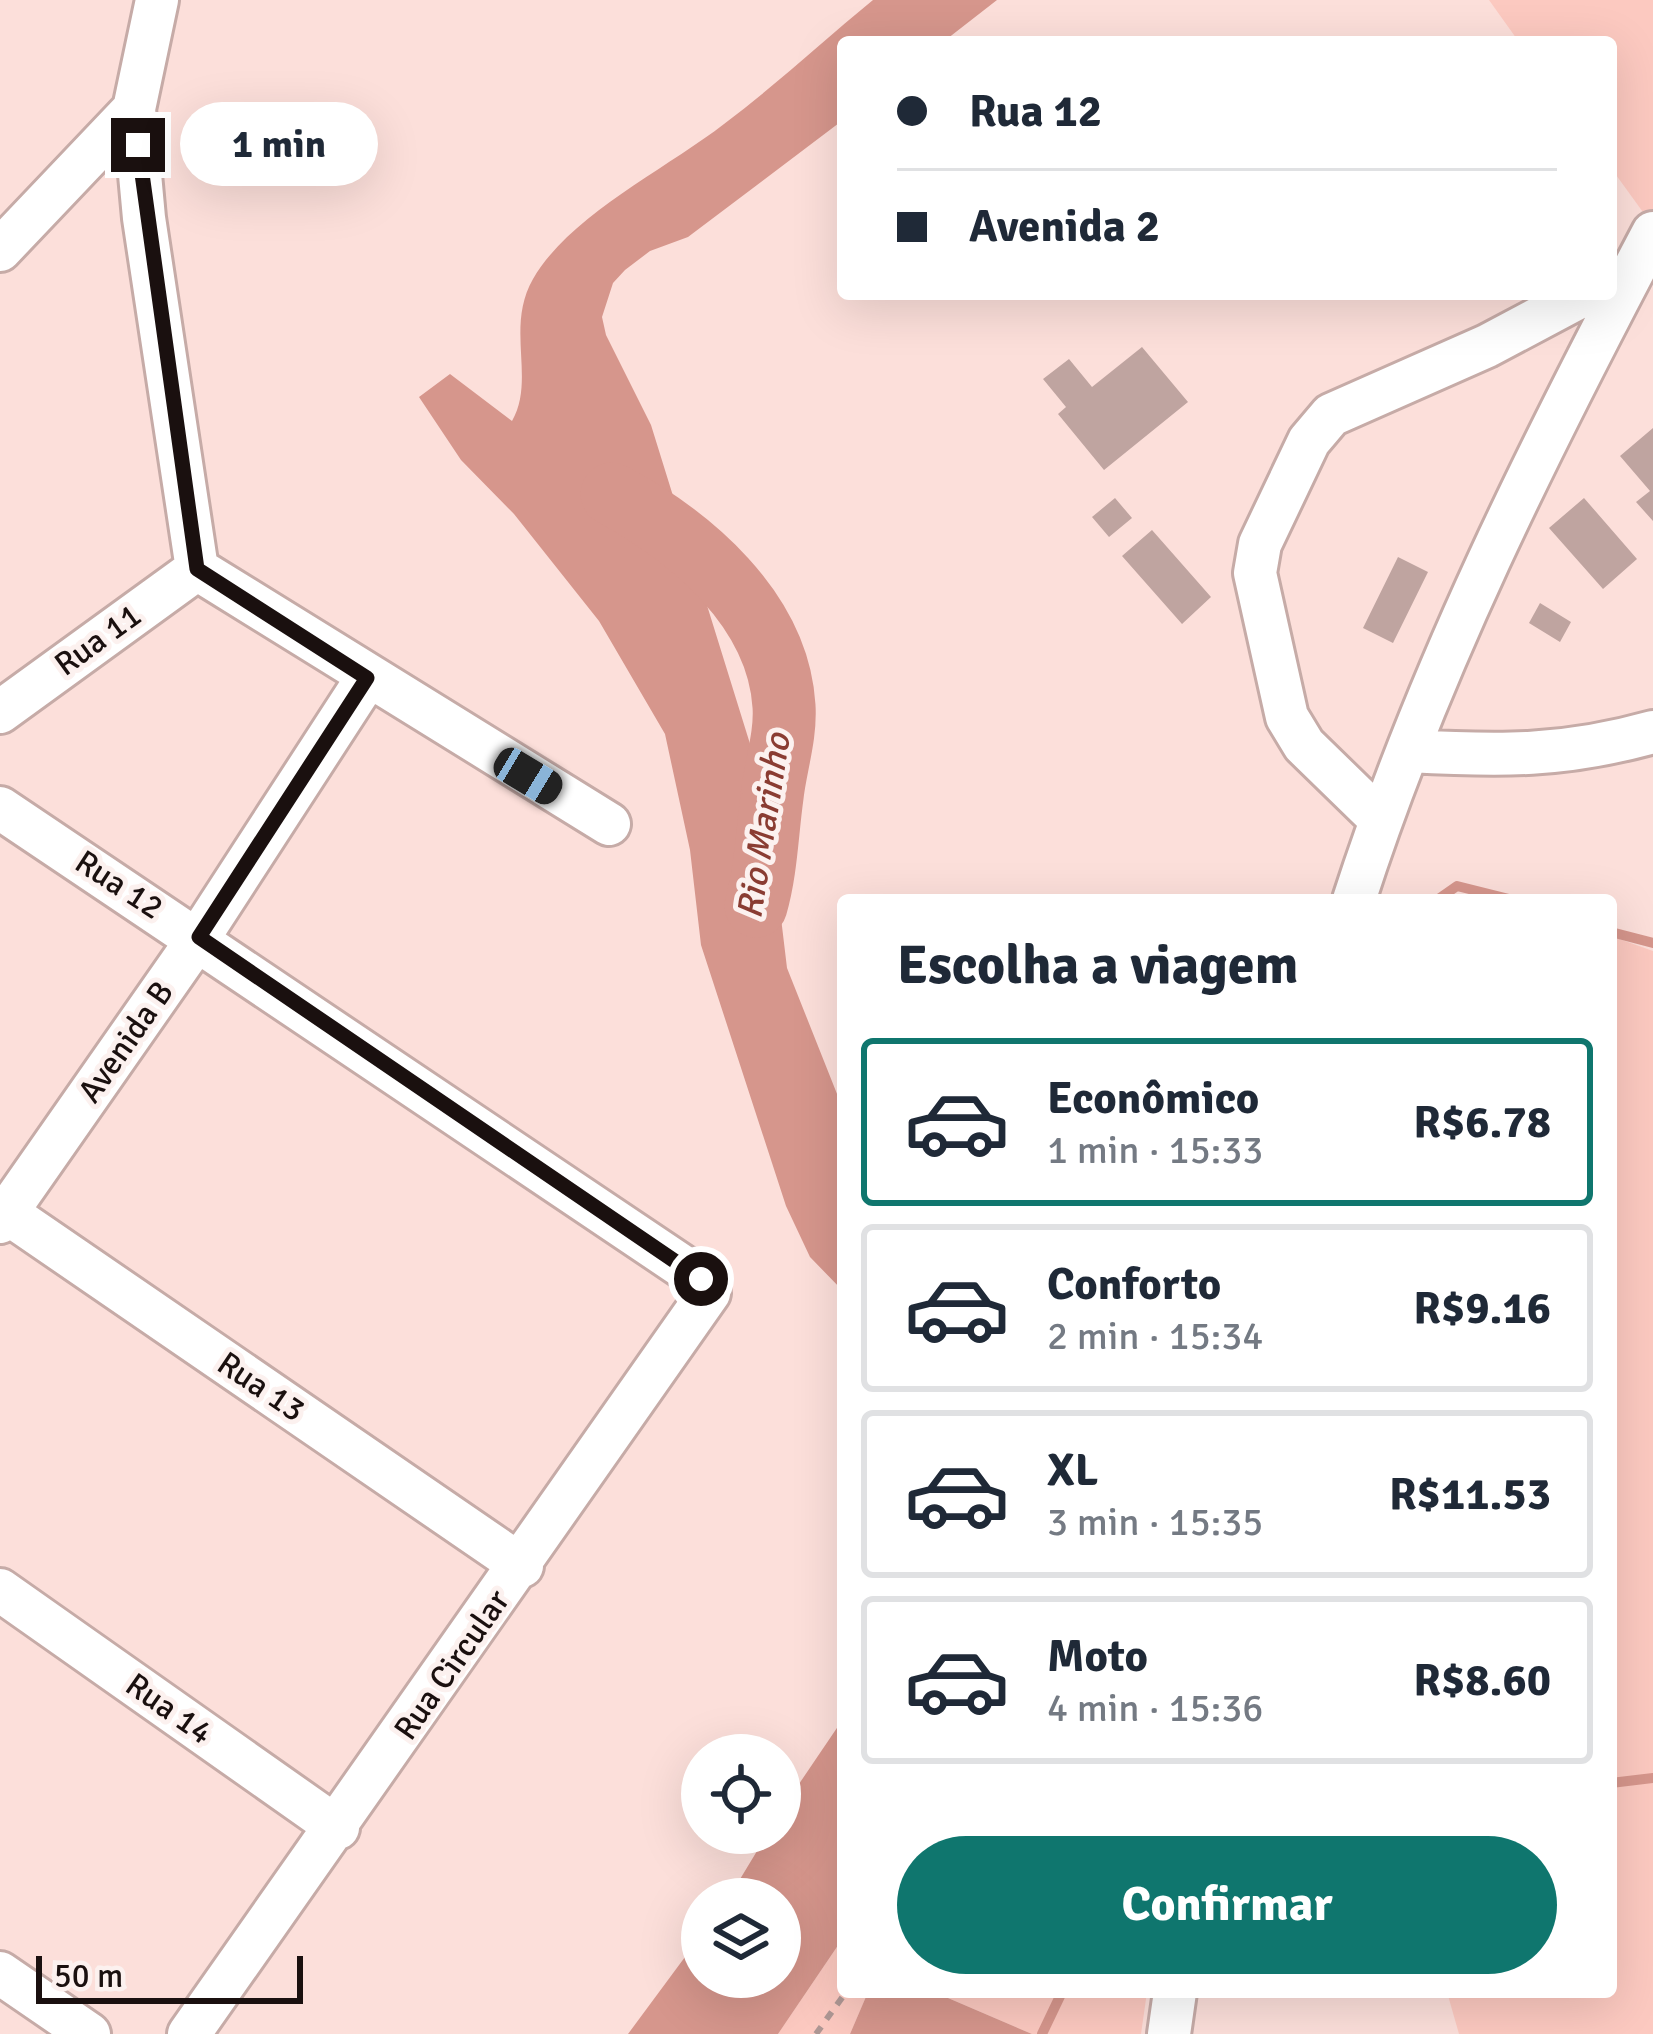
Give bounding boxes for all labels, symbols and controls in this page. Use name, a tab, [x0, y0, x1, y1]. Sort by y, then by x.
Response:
text: Rua 12	[969, 84, 1102, 139]
callout: 1 min	[180, 103, 378, 187]
route end	[111, 118, 165, 172]
text: 1 min	[232, 120, 326, 168]
text: Avenida 2	[969, 199, 1160, 254]
street label: Rua 11	[47, 595, 149, 685]
water label: Rio Marinho	[727, 728, 801, 922]
car	[488, 742, 568, 810]
street label: Rua 12	[67, 841, 171, 929]
text: Escolha a viagem	[897, 932, 1298, 999]
street label: Avenida B	[69, 973, 183, 1111]
icon: car	[903, 1068, 1011, 1176]
text: Econômico	[1047, 1071, 1259, 1126]
text: R$6.78	[1413, 1095, 1551, 1150]
text: 1 min · 15:33	[1047, 1126, 1263, 1174]
route start	[674, 1252, 728, 1306]
icon: car	[903, 1254, 1011, 1362]
text: Conforto	[1047, 1257, 1221, 1312]
text: R$9.16	[1413, 1281, 1551, 1336]
text: 2 min · 15:34	[1047, 1312, 1263, 1360]
street label: Rua 13	[209, 1343, 313, 1431]
icon: car	[903, 1440, 1011, 1548]
text: XL	[1047, 1443, 1098, 1498]
text: R$11.53	[1389, 1467, 1551, 1522]
text: 3 min · 15:35	[1047, 1498, 1263, 1546]
street label: Rua Circular	[385, 1582, 519, 1748]
icon: car	[903, 1626, 1011, 1734]
text: Moto	[1047, 1629, 1148, 1684]
text: R$8.60	[1413, 1653, 1551, 1708]
street label: Rua 14	[118, 1664, 220, 1754]
text: 4 min · 15:36	[1047, 1684, 1263, 1732]
map controls	[681, 1734, 801, 1998]
button: locate	[681, 1734, 801, 1854]
button: Confirmar	[897, 1836, 1557, 1974]
button: layers	[681, 1878, 801, 1998]
scale bar	[36, 1950, 303, 2003]
text: 50 m	[54, 1956, 123, 1997]

